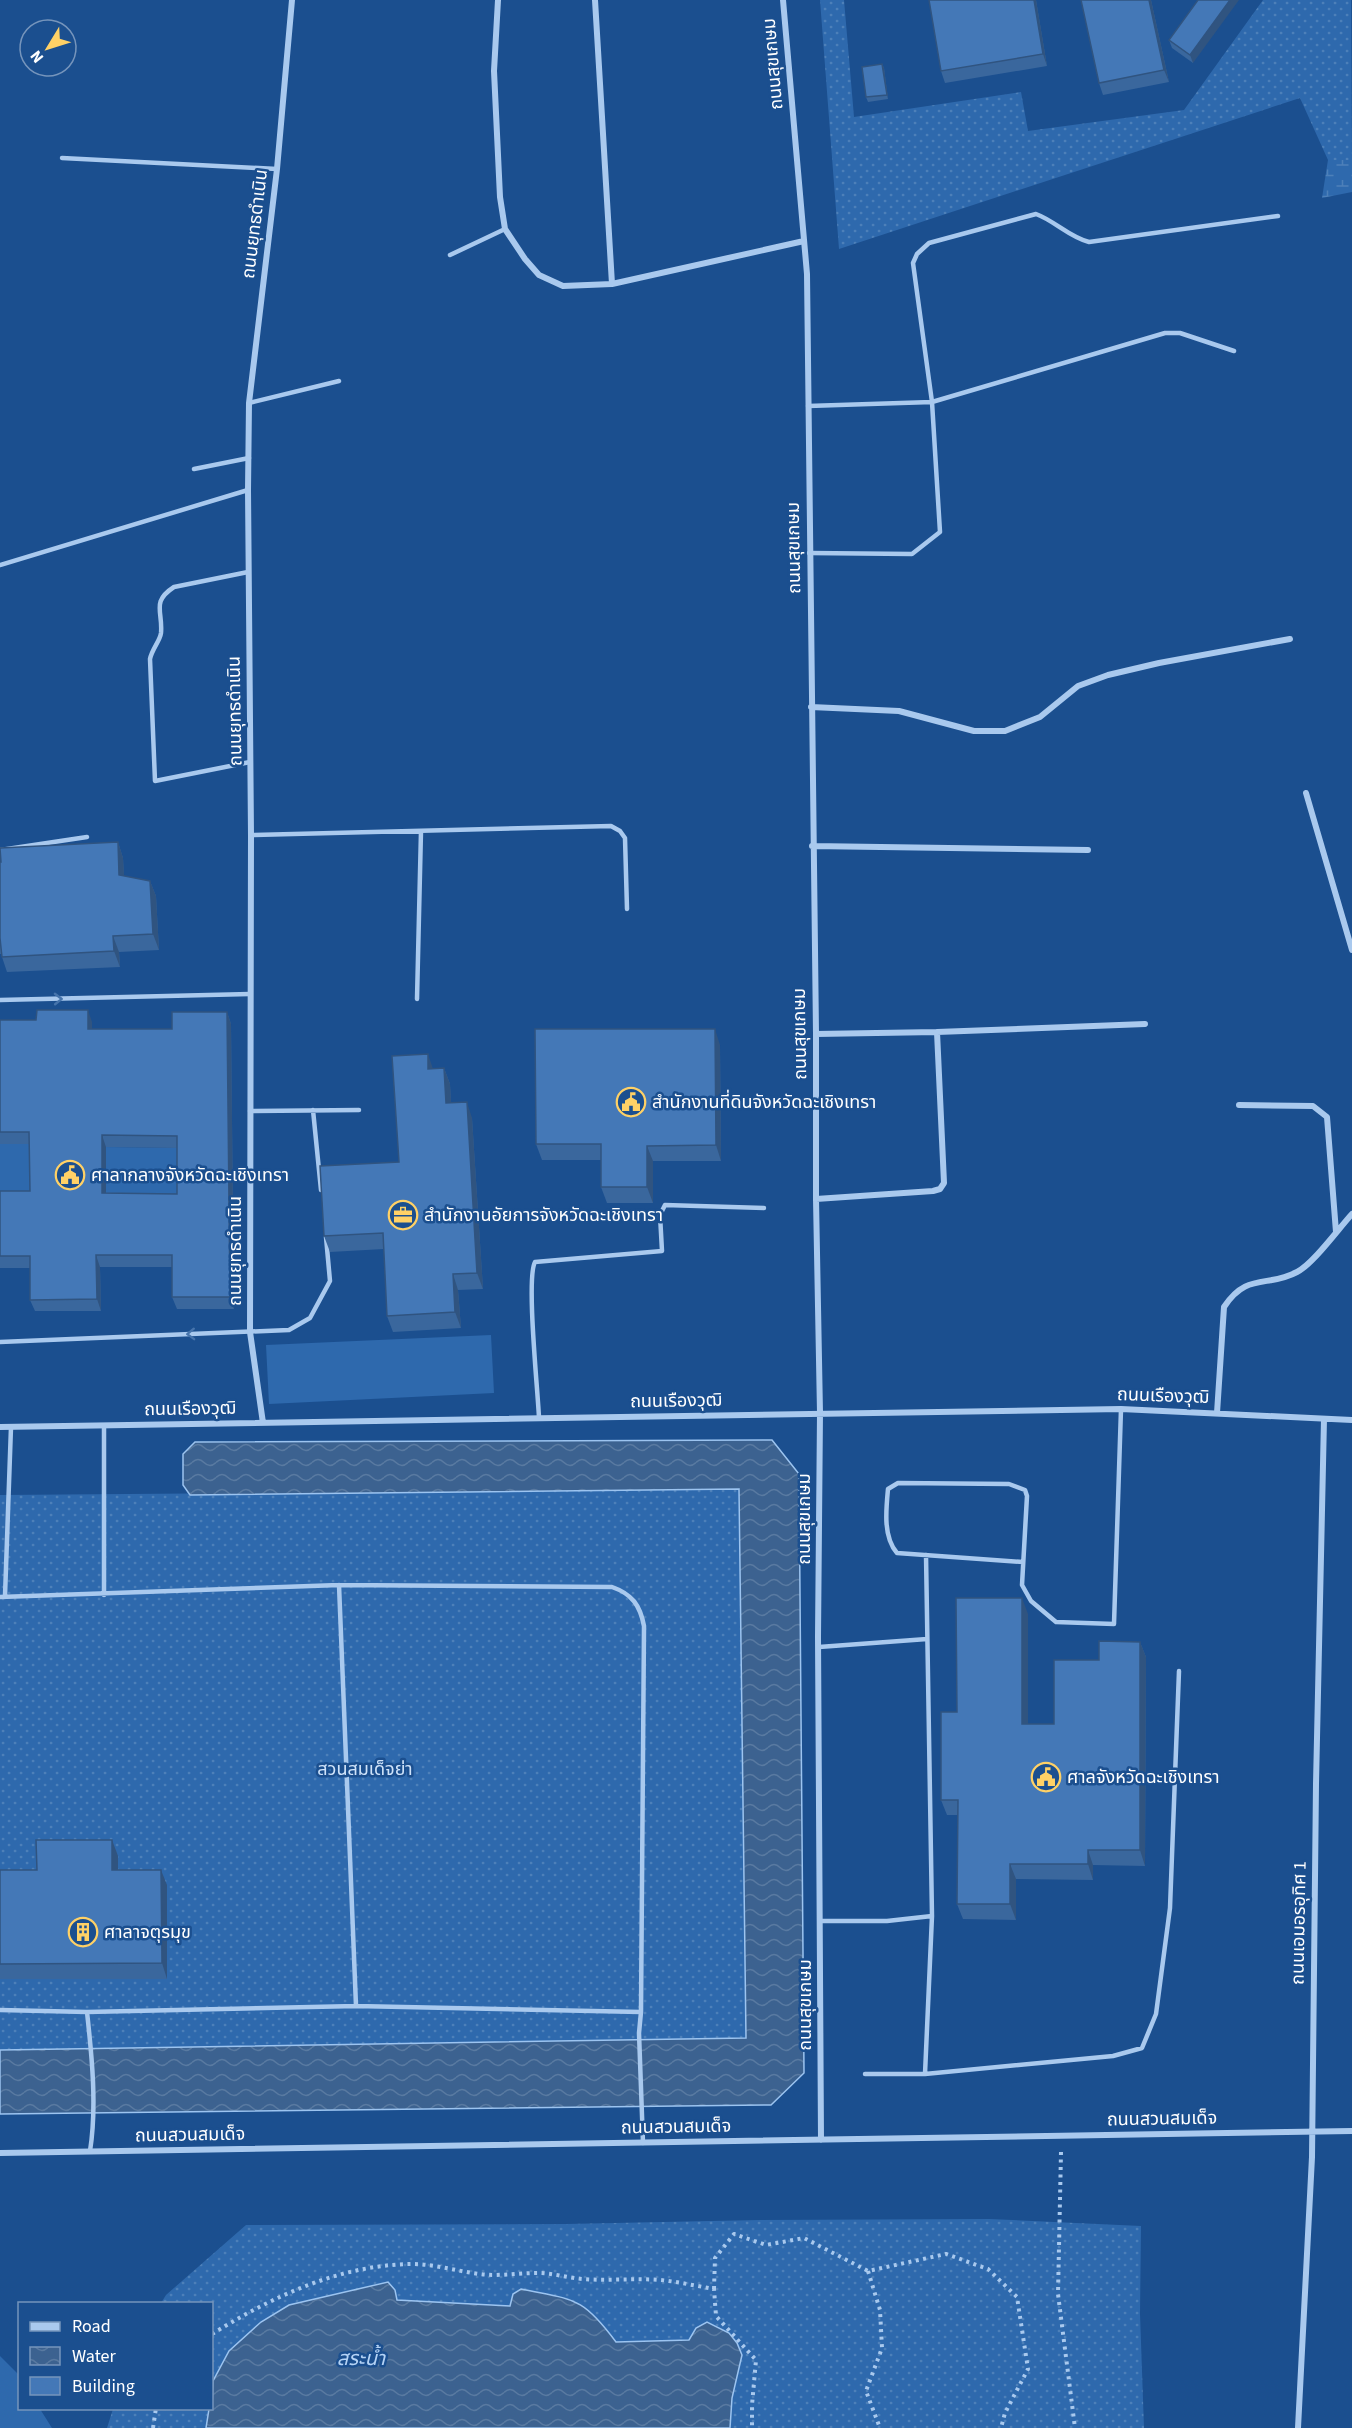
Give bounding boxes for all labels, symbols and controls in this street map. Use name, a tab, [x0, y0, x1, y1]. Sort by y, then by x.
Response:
street label: ถนนสุขเกษม	[757, 17, 789, 111]
north arrow	[18, 18, 78, 78]
text: N	[25, 46, 49, 68]
street label: ถนนยุทธดำเนิน	[236, 168, 274, 280]
street label: ถนนสุขเกษม	[781, 502, 807, 594]
street label: ถนนยุทธดำเนิน	[222, 656, 248, 766]
street label: ถนนสุขเกษม	[787, 988, 813, 1080]
one-way arrow	[54, 992, 63, 1005]
public building icon: สำนักงานที่ดินจังหวัดฉะเชิงเทรา	[615, 1086, 647, 1118]
place label: สำนักงานที่ดินจังหวัดฉะเชิงเทรา	[652, 1089, 876, 1115]
public building icon: ศาลากลางจังหวัดฉะเชิงเทรา	[54, 1159, 86, 1191]
place label: ศาลากลางจังหวัดฉะเชิงเทรา	[91, 1163, 289, 1188]
street label: ถนนยุทธดำเนิน	[223, 1196, 248, 1306]
office icon: สำนักงานอัยการจังหวัดฉะเชิงเทรา	[387, 1199, 419, 1231]
place label: สำนักงานอัยการจังหวัดฉะเชิงเทรา	[424, 1203, 663, 1228]
one-way arrow	[187, 1328, 196, 1341]
street label: ถนนเรืองวุฒิ	[1117, 1382, 1209, 1410]
street label: ถนนเรืองวุฒิ	[630, 1388, 722, 1414]
street label: ถนนเรืองวุฒิ	[144, 1396, 236, 1422]
street label: ถนนสุขเกษม	[792, 1473, 817, 1565]
park label: สวนสมเด็จย่า	[317, 1757, 413, 1782]
public building icon: ศาลจังหวัดฉะเชิงเทรา	[1030, 1761, 1062, 1793]
place label: ศาลจังหวัดฉะเชิงเทรา	[1067, 1765, 1220, 1790]
street label: ถนนเอมอรอุทิศ 1	[1285, 1861, 1313, 1985]
building icon: ศาลาจตุรมุข	[67, 1916, 99, 1948]
place label: ศาลาจตุรมุข	[104, 1920, 191, 1945]
street label: ถนนสุขเกษม	[793, 1959, 818, 2051]
street label: ถนนสวนสมเด็จ	[1107, 2106, 1217, 2132]
street label: ถนนสวนสมเด็จ	[621, 2114, 731, 2140]
street label: ถนนสวนสมเด็จ	[135, 2122, 245, 2148]
legend	[18, 2302, 213, 2410]
text: Road	[72, 2314, 111, 2339]
text: Water	[72, 2344, 116, 2369]
water label: สระน้ำ	[337, 2344, 386, 2373]
text: Building	[72, 2374, 135, 2399]

